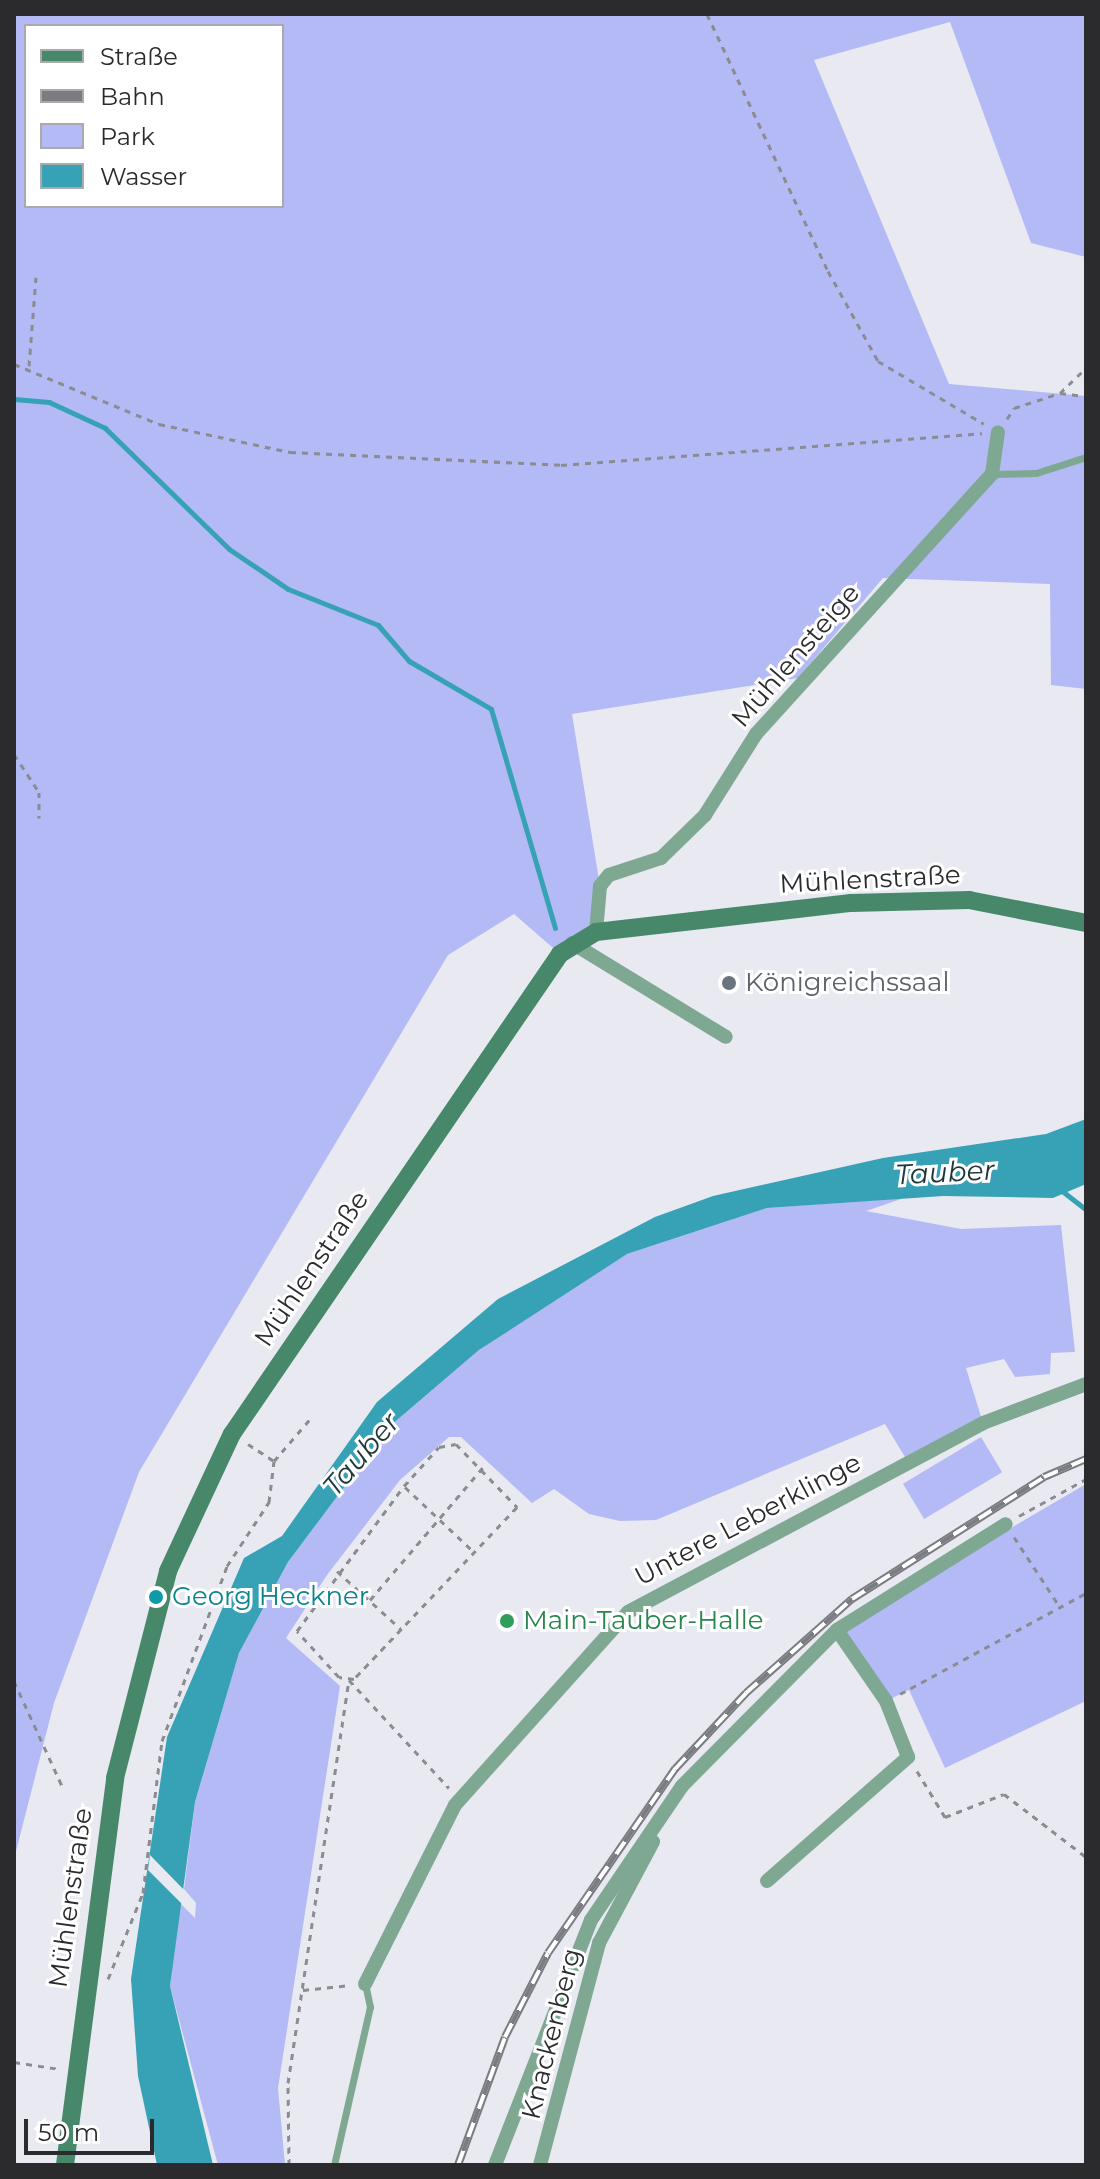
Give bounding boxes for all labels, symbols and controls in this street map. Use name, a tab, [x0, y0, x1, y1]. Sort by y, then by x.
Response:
legend	[24, 24, 284, 208]
text: Straße	[100, 42, 178, 71]
text: Bahn	[100, 82, 165, 111]
text: Park	[100, 122, 155, 151]
text: Wasser	[100, 162, 187, 191]
street label: Mühlensteige	[725, 578, 867, 734]
street label: Mühlenstraße	[779, 860, 961, 900]
place label: Königreichssaal	[745, 967, 949, 999]
marker: Königreichssaal	[720, 974, 738, 992]
water label: Tauber	[894, 1153, 996, 1191]
street label: Mühlenstraße	[248, 1185, 376, 1353]
water label: Tauber	[316, 1405, 406, 1503]
street label: Untere Leberklinge	[630, 1447, 866, 1593]
place label: Georg Heckner	[172, 1581, 369, 1613]
marker: Georg Heckner	[147, 1588, 165, 1606]
place label: Main-Tauber-Halle	[523, 1605, 763, 1637]
marker: Main-Tauber-Halle	[498, 1612, 516, 1630]
street label: Mühlenstraße	[43, 1806, 99, 1990]
street label: Knackenberg	[516, 1945, 588, 2123]
scale bar	[28, 2103, 158, 2153]
text: 50 m	[38, 2118, 99, 2147]

